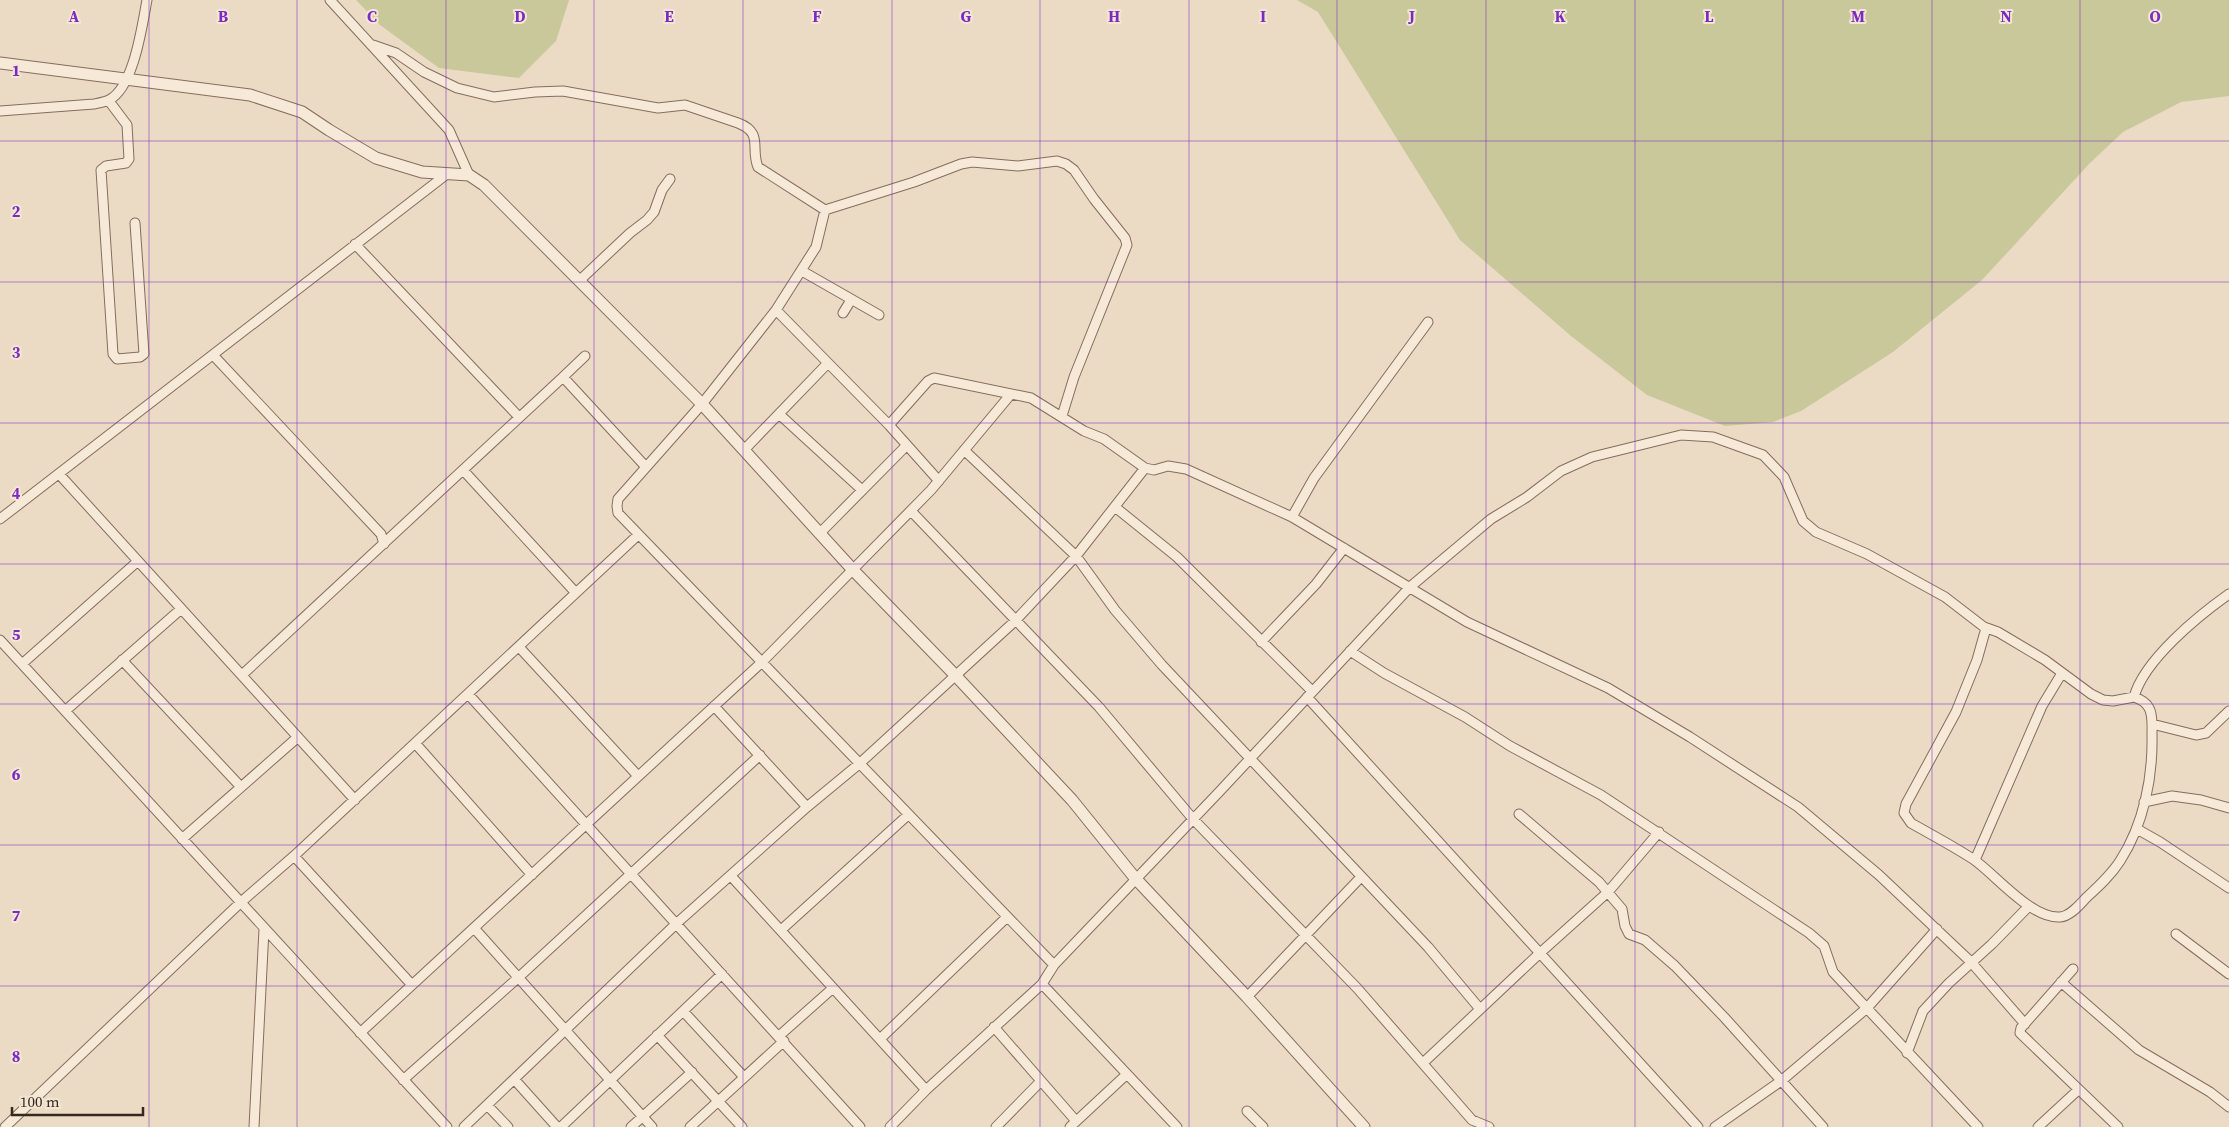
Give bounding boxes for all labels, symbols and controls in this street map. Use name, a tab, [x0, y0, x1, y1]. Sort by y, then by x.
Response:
text: A	[69, 5, 80, 27]
text: B	[218, 5, 229, 27]
text: C	[367, 5, 377, 27]
text: D	[514, 5, 526, 27]
text: E	[664, 5, 674, 27]
text: F	[812, 5, 822, 27]
text: G	[961, 5, 972, 27]
text: H	[1108, 5, 1120, 27]
text: I	[1260, 5, 1266, 27]
text: J	[1408, 5, 1415, 27]
text: K	[1554, 5, 1566, 27]
text: L	[1704, 5, 1714, 27]
text: M	[1851, 5, 1865, 27]
text: N	[2000, 5, 2012, 27]
text: O	[2149, 5, 2161, 27]
text: 1	[12, 59, 20, 81]
text: 2	[12, 200, 21, 222]
text: 3	[12, 341, 21, 363]
text: 4	[12, 482, 21, 504]
text: 5	[12, 623, 21, 645]
text: 6	[12, 763, 21, 785]
text: 7	[12, 904, 21, 926]
text: 8	[12, 1045, 20, 1067]
scale bar	[12, 1084, 144, 1116]
text: 100 m	[20, 1091, 60, 1112]

